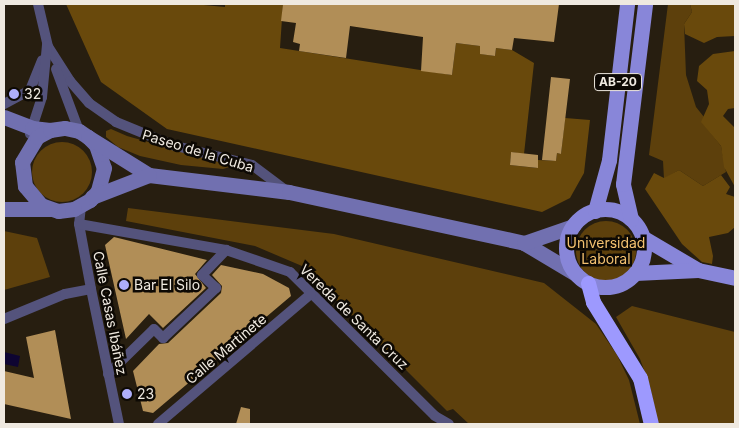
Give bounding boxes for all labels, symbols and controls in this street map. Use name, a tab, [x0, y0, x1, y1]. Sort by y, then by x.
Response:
road number: AB-20	[593, 72, 643, 91]
place label: 32	[24, 86, 41, 102]
marker: 32	[8, 88, 20, 100]
street label: Paseo de la Cuba	[140, 126, 256, 176]
park label: Universidad Laboral	[567, 235, 645, 268]
street label: Calle Casas Ibáñez	[90, 250, 130, 376]
street label: Vereda de Santa Cruz	[296, 261, 412, 373]
place label: Bar El Silo	[134, 277, 200, 293]
marker: Bar El Silo	[118, 279, 130, 291]
street label: Calle Martinete	[182, 310, 270, 388]
place label: 23	[137, 386, 154, 402]
marker: 23	[121, 388, 133, 400]

